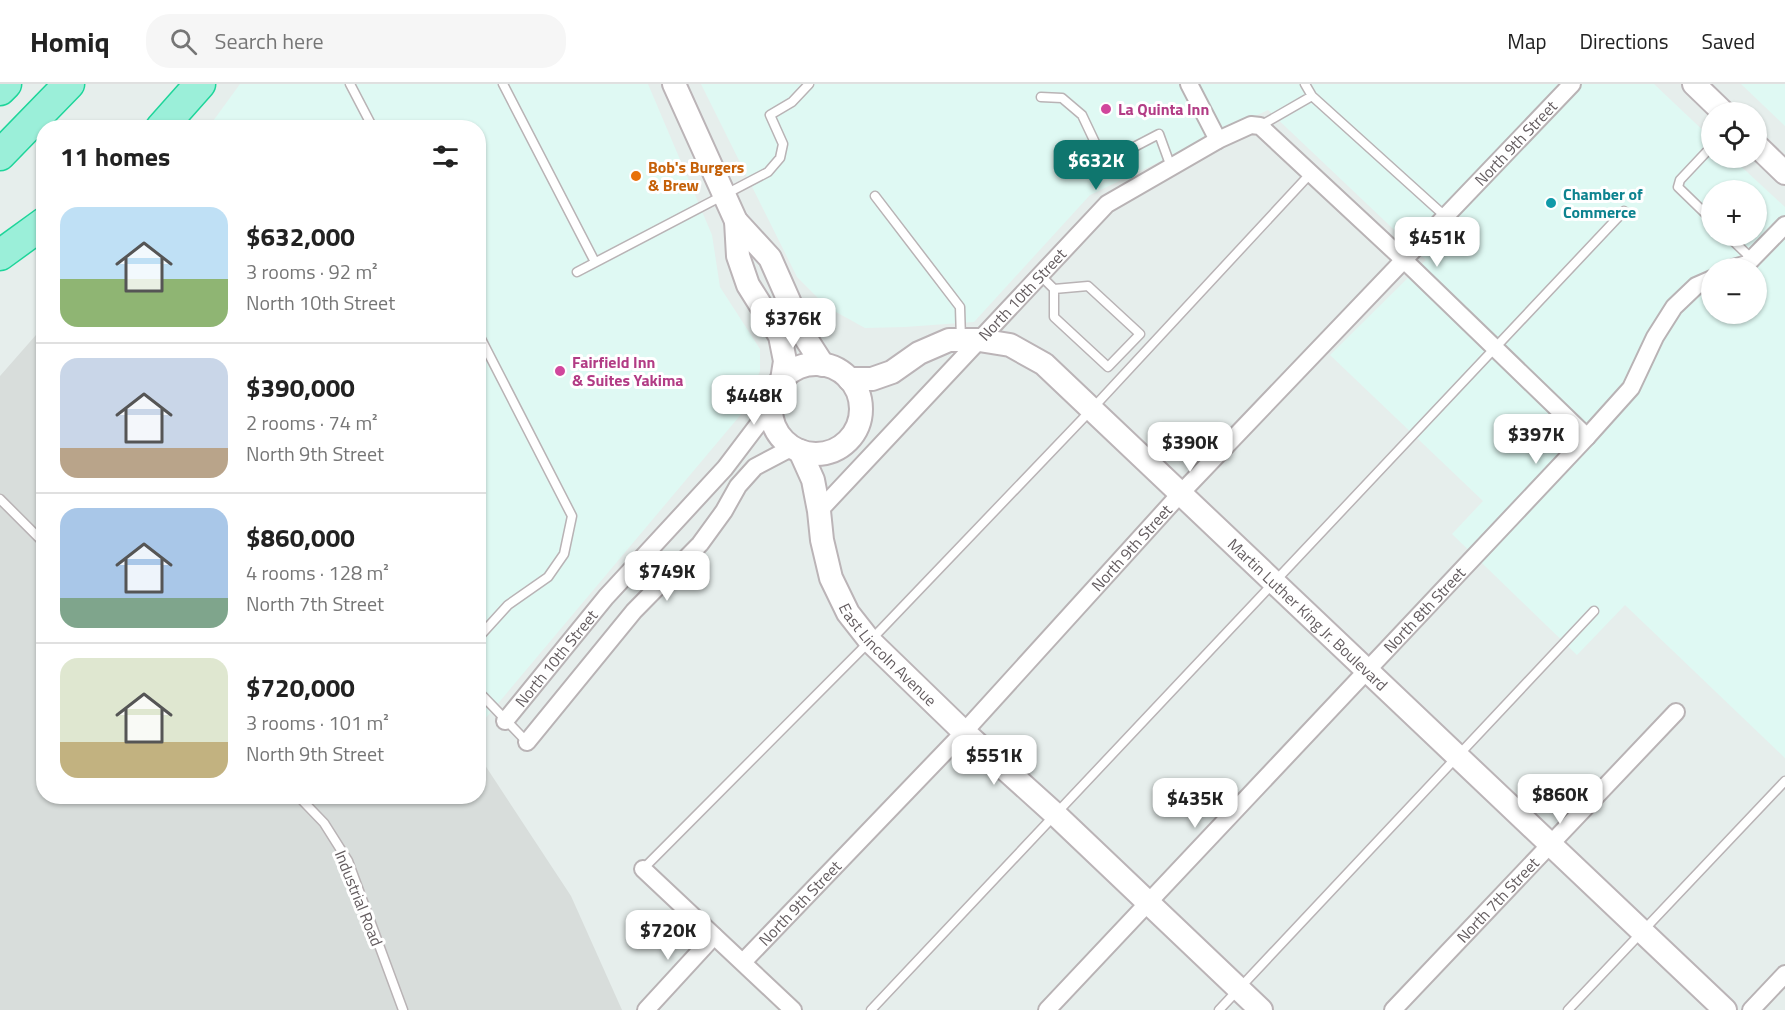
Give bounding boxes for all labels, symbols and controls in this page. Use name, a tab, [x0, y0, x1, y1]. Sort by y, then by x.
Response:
search box	[146, 14, 566, 68]
text: Homiq	[30, 20, 110, 63]
text: Search here	[215, 24, 324, 58]
icon: search	[167, 25, 200, 58]
text: Map	[1507, 25, 1547, 57]
text: Directions	[1580, 25, 1669, 57]
text: Saved	[1702, 25, 1755, 57]
street label: North 9th Street	[1469, 94, 1563, 191]
place label: La Quinta Inn	[1118, 97, 1209, 121]
marker: La Quinta Inn	[1099, 102, 1113, 116]
map controls	[1701, 102, 1767, 324]
button: locate	[1701, 102, 1767, 168]
text: 11 homes	[60, 137, 170, 176]
icon: filters	[429, 140, 462, 173]
pin: $632K	[1054, 140, 1138, 191]
text: $632K	[1068, 144, 1124, 175]
place label: Bob's Burgers & Brew	[648, 155, 744, 197]
marker: Bob's Burgers & Brew	[629, 169, 643, 183]
button: +	[1701, 180, 1767, 246]
place label: Chamber of Commerce	[1563, 182, 1643, 224]
marker: Chamber of Commerce	[1544, 196, 1558, 210]
text: $632,000	[246, 217, 355, 256]
pin: $451K	[1395, 217, 1479, 268]
text: $451K	[1409, 221, 1465, 252]
icon: home	[108, 231, 180, 303]
street label: North 10th Street	[973, 242, 1072, 346]
text: 3 rooms · 92 m²	[246, 256, 378, 287]
button: −	[1701, 258, 1767, 324]
text: North 10th Street	[246, 287, 395, 318]
pin: $376K	[751, 298, 835, 349]
text: $376K	[765, 302, 821, 333]
place label: Fairfield Inn & Suites Yakima	[572, 350, 684, 392]
marker: Fairfield Inn & Suites Yakima	[553, 364, 567, 378]
text: $390,000	[246, 368, 355, 407]
pin: $448K	[712, 375, 796, 426]
text: $448K	[726, 379, 782, 410]
icon: home	[108, 382, 180, 454]
text: 2 rooms · 74 m²	[246, 407, 378, 438]
pin: $397K	[1494, 414, 1578, 465]
text: $397K	[1508, 418, 1564, 449]
pin: $390K	[1148, 422, 1232, 473]
text: $390K	[1162, 426, 1218, 457]
text: North 9th Street	[246, 438, 384, 469]
street label: North 9th Street	[1085, 498, 1178, 597]
text: $860,000	[246, 518, 355, 557]
icon: home	[108, 532, 180, 604]
street label: Martin Luther King Jr. Boulevard	[1222, 532, 1393, 696]
pin: $749K	[625, 551, 709, 602]
text: $749K	[639, 555, 695, 586]
text: 4 rooms · 128 m²	[246, 557, 389, 588]
street label: North 8th Street	[1378, 561, 1471, 658]
text: North 7th Street	[246, 588, 384, 619]
street label: East Lincoln Avenue	[833, 599, 942, 712]
street label: North 10th Street	[509, 604, 603, 712]
text: $720,000	[246, 668, 355, 707]
icon: home	[108, 682, 180, 754]
text: 3 rooms · 101 m²	[246, 707, 389, 738]
pin: $551K	[952, 735, 1036, 786]
text: North 9th Street	[246, 738, 384, 769]
text: $551K	[966, 739, 1022, 770]
pin: $860K	[1518, 774, 1602, 825]
pin: $435K	[1153, 778, 1237, 829]
text: $860K	[1532, 778, 1588, 809]
text: $435K	[1167, 782, 1223, 813]
street label: Industrial Road	[329, 846, 389, 950]
street label: North 7th Street	[1451, 851, 1545, 948]
street label: North 9th Street	[753, 854, 847, 951]
pin: $720K	[626, 910, 710, 961]
text: $720K	[640, 914, 696, 945]

